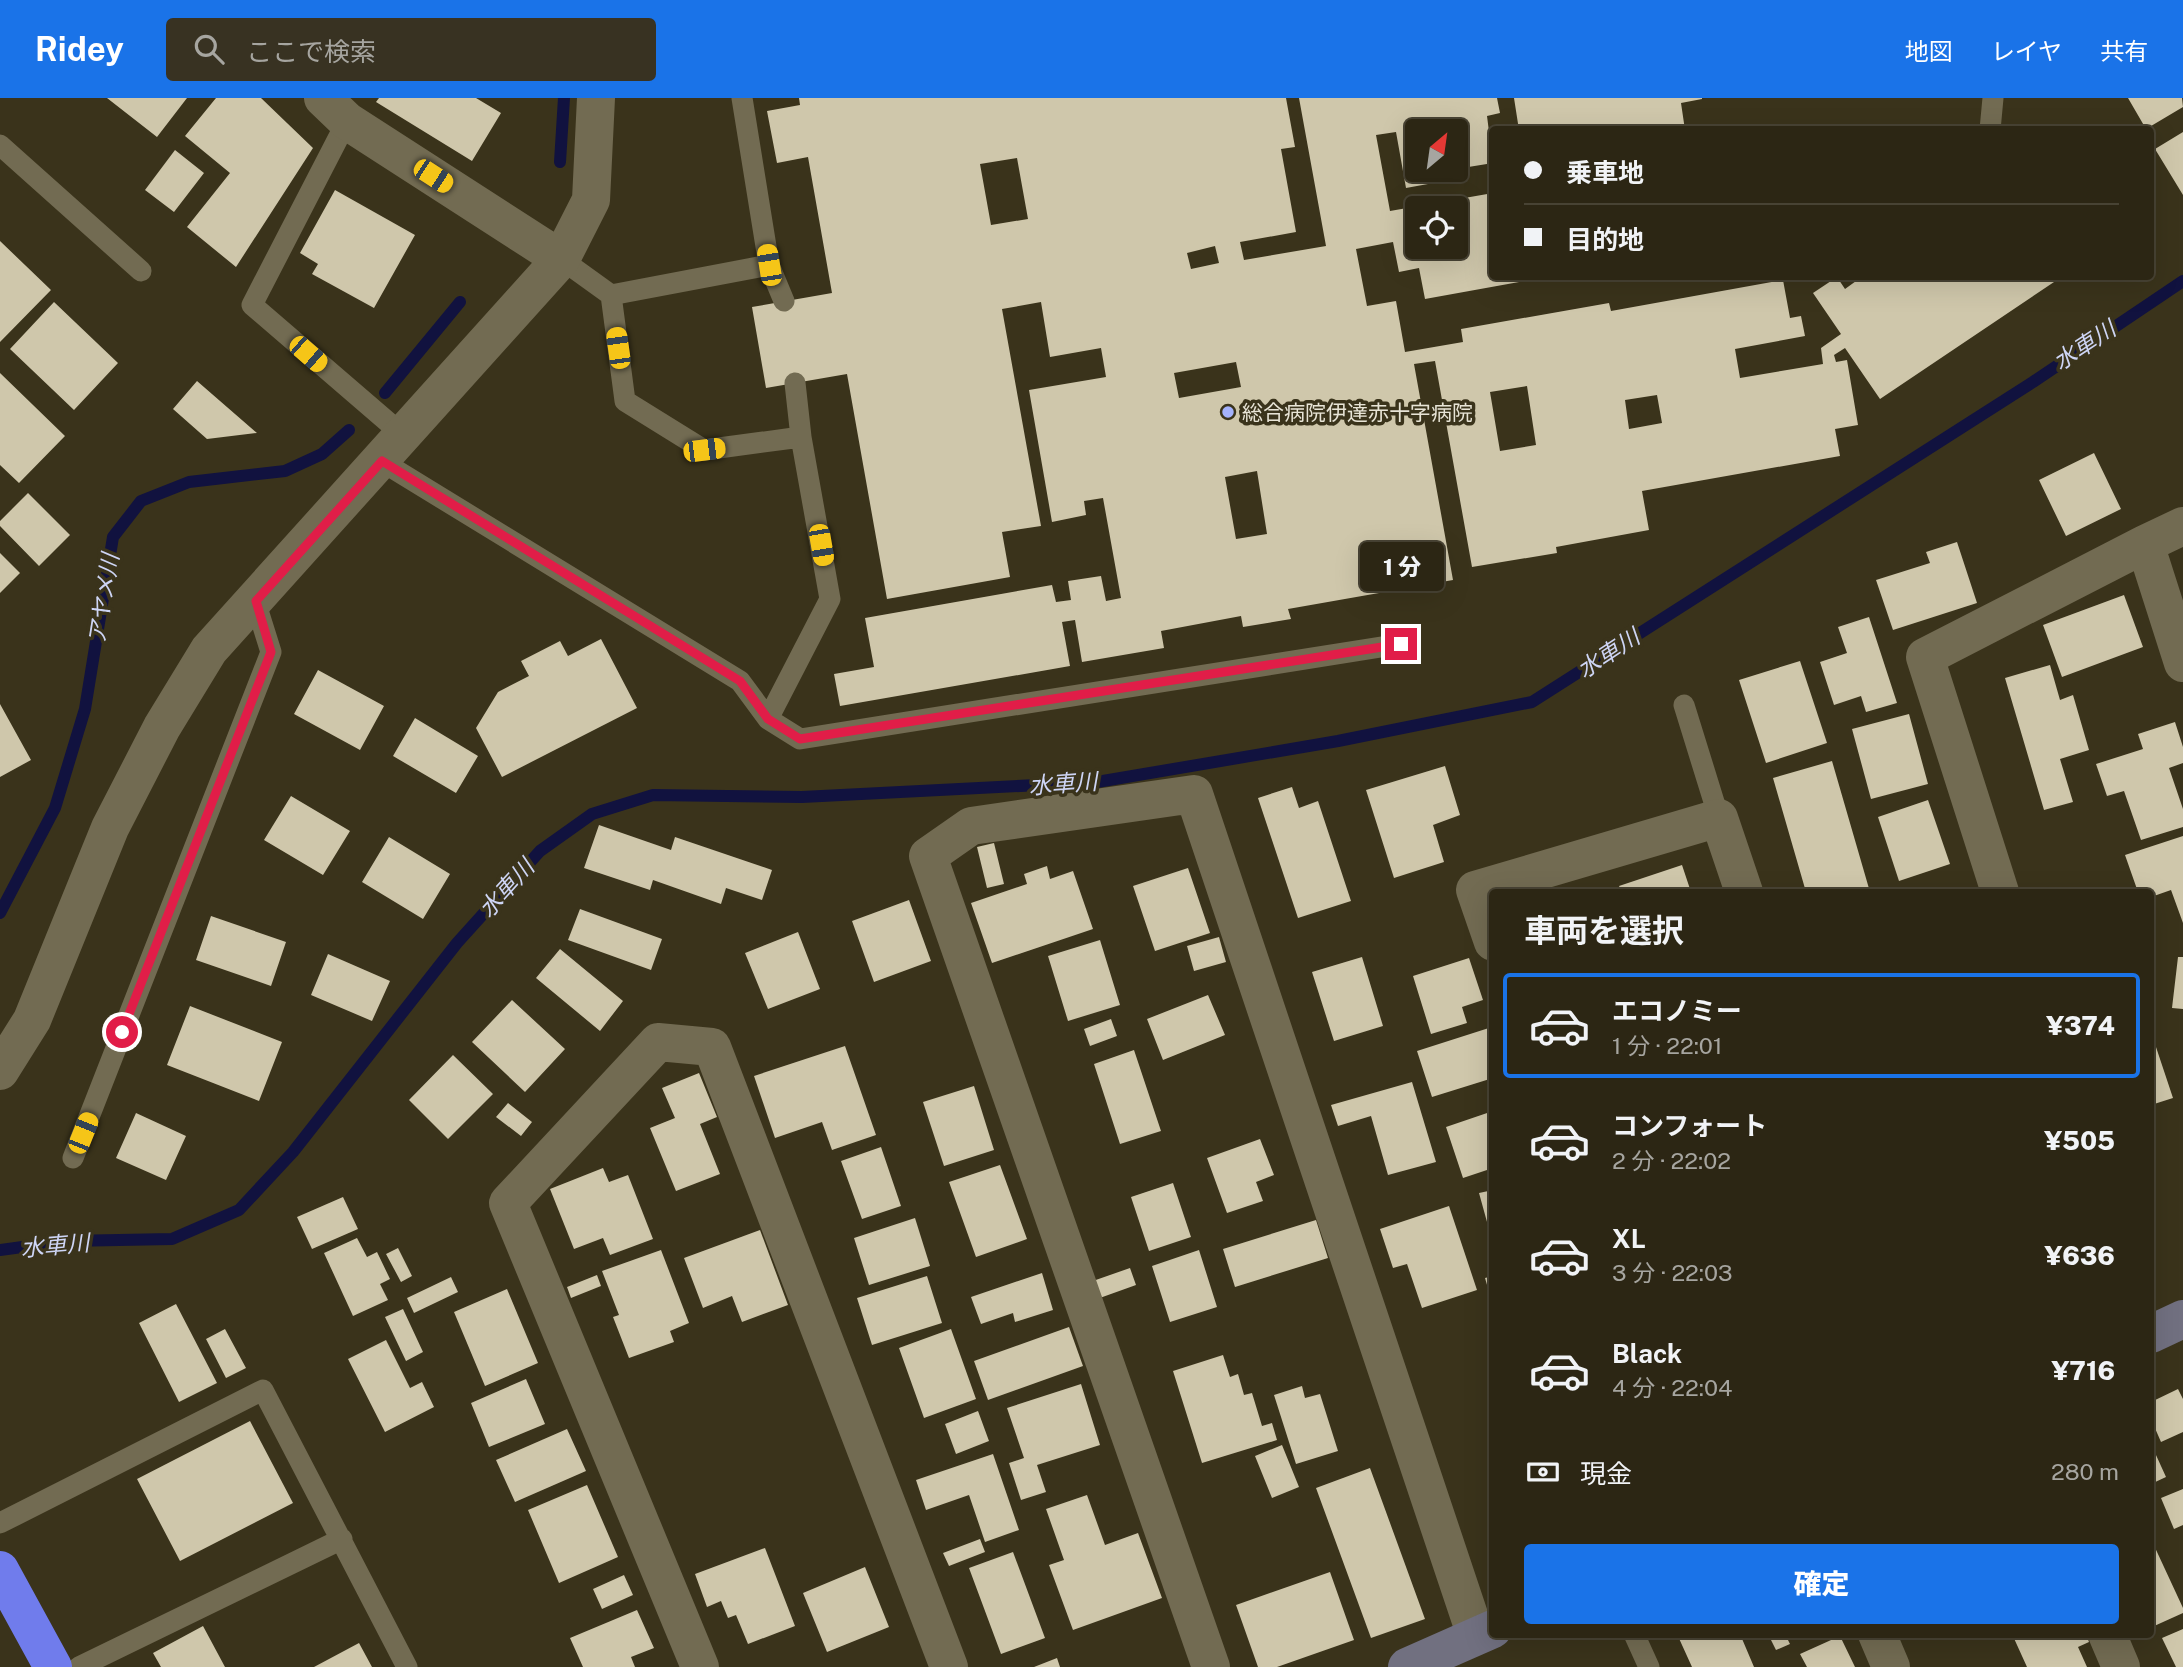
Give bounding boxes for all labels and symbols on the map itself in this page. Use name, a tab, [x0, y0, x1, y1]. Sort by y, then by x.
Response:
north arrow	[1405, 119, 1468, 182]
car	[410, 156, 457, 196]
car	[756, 243, 783, 287]
water label: 水車川	[2048, 313, 2123, 375]
car	[605, 326, 632, 370]
car	[286, 332, 331, 376]
place label: 総合病院伊達赤十字病院	[1242, 400, 1473, 425]
marker: 総合病院伊達赤十字病院	[1220, 404, 1236, 420]
car	[682, 437, 727, 463]
car	[808, 522, 835, 568]
callout: 1 分	[1359, 542, 1443, 592]
water label: アヤメ川	[83, 549, 124, 646]
water label: 水車川	[1572, 621, 1647, 683]
route end	[1385, 628, 1417, 660]
water label: 水車川	[1028, 767, 1101, 799]
water label: 水車川	[473, 851, 541, 923]
route start	[106, 1016, 138, 1048]
car	[66, 1110, 101, 1156]
water label: 水車川	[19, 1228, 94, 1261]

